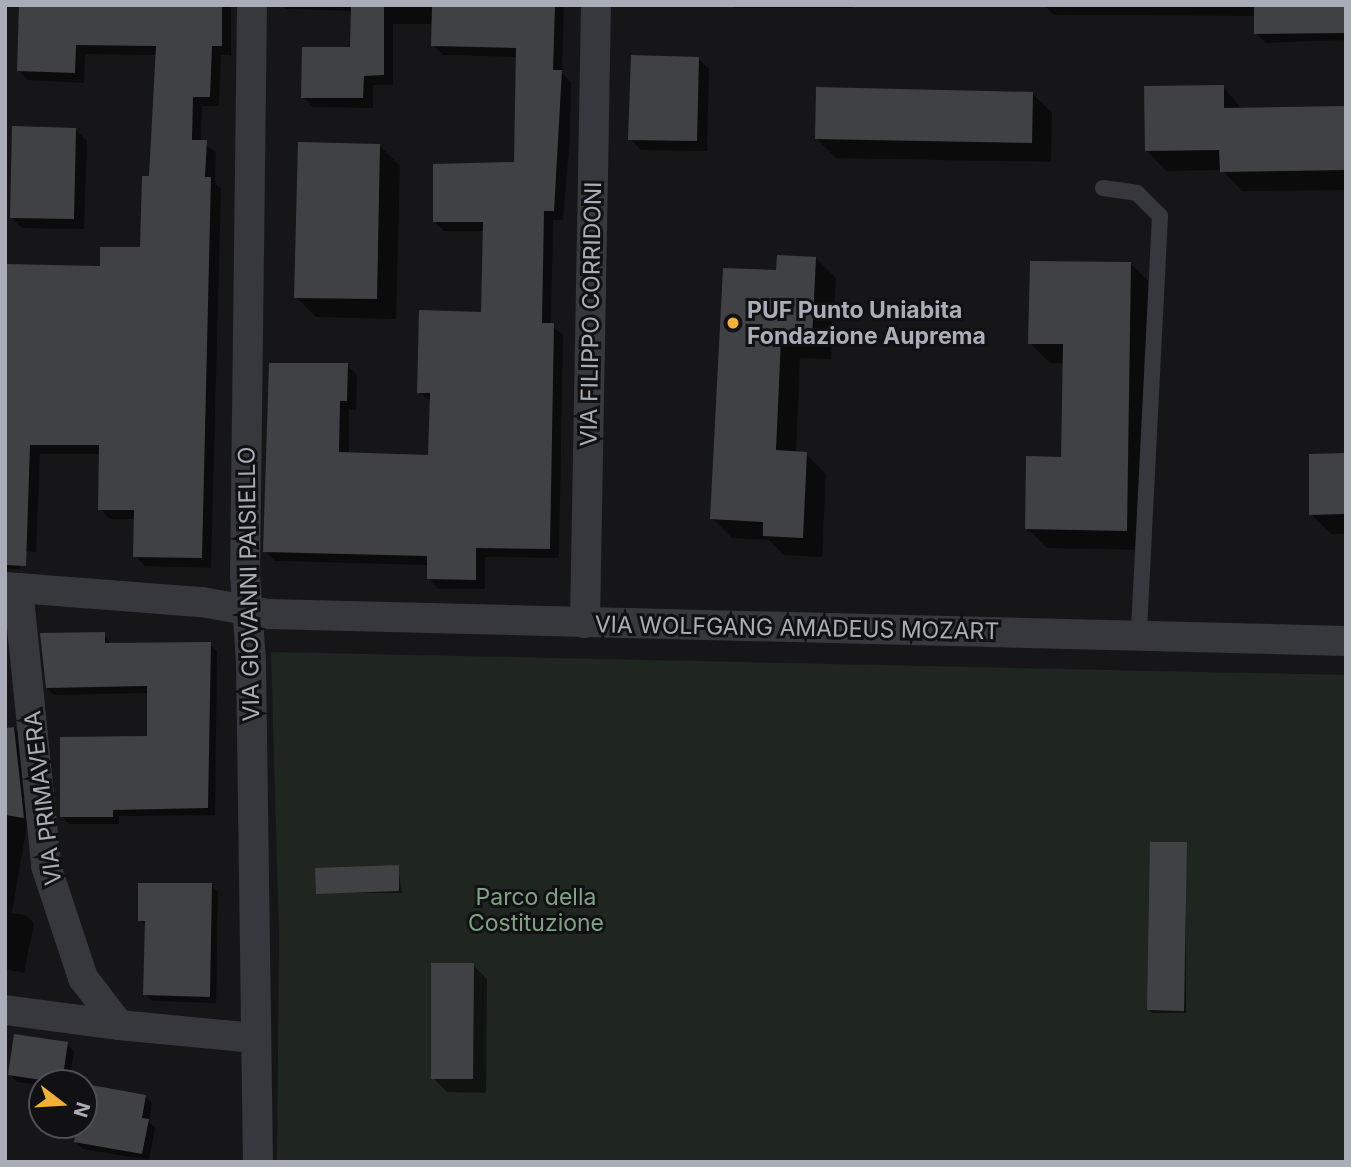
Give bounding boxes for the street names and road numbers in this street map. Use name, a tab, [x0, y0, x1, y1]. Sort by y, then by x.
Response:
street label: VIA FILIPPO CORRIDONI	[575, 181, 607, 447]
street label: VIA GIOVANNI PAISIELLO	[233, 446, 265, 722]
street label: VIA WOLFGANG AMADEUS MOZART	[595, 611, 999, 645]
street label: VIA PRIMAVERA	[19, 709, 67, 887]

